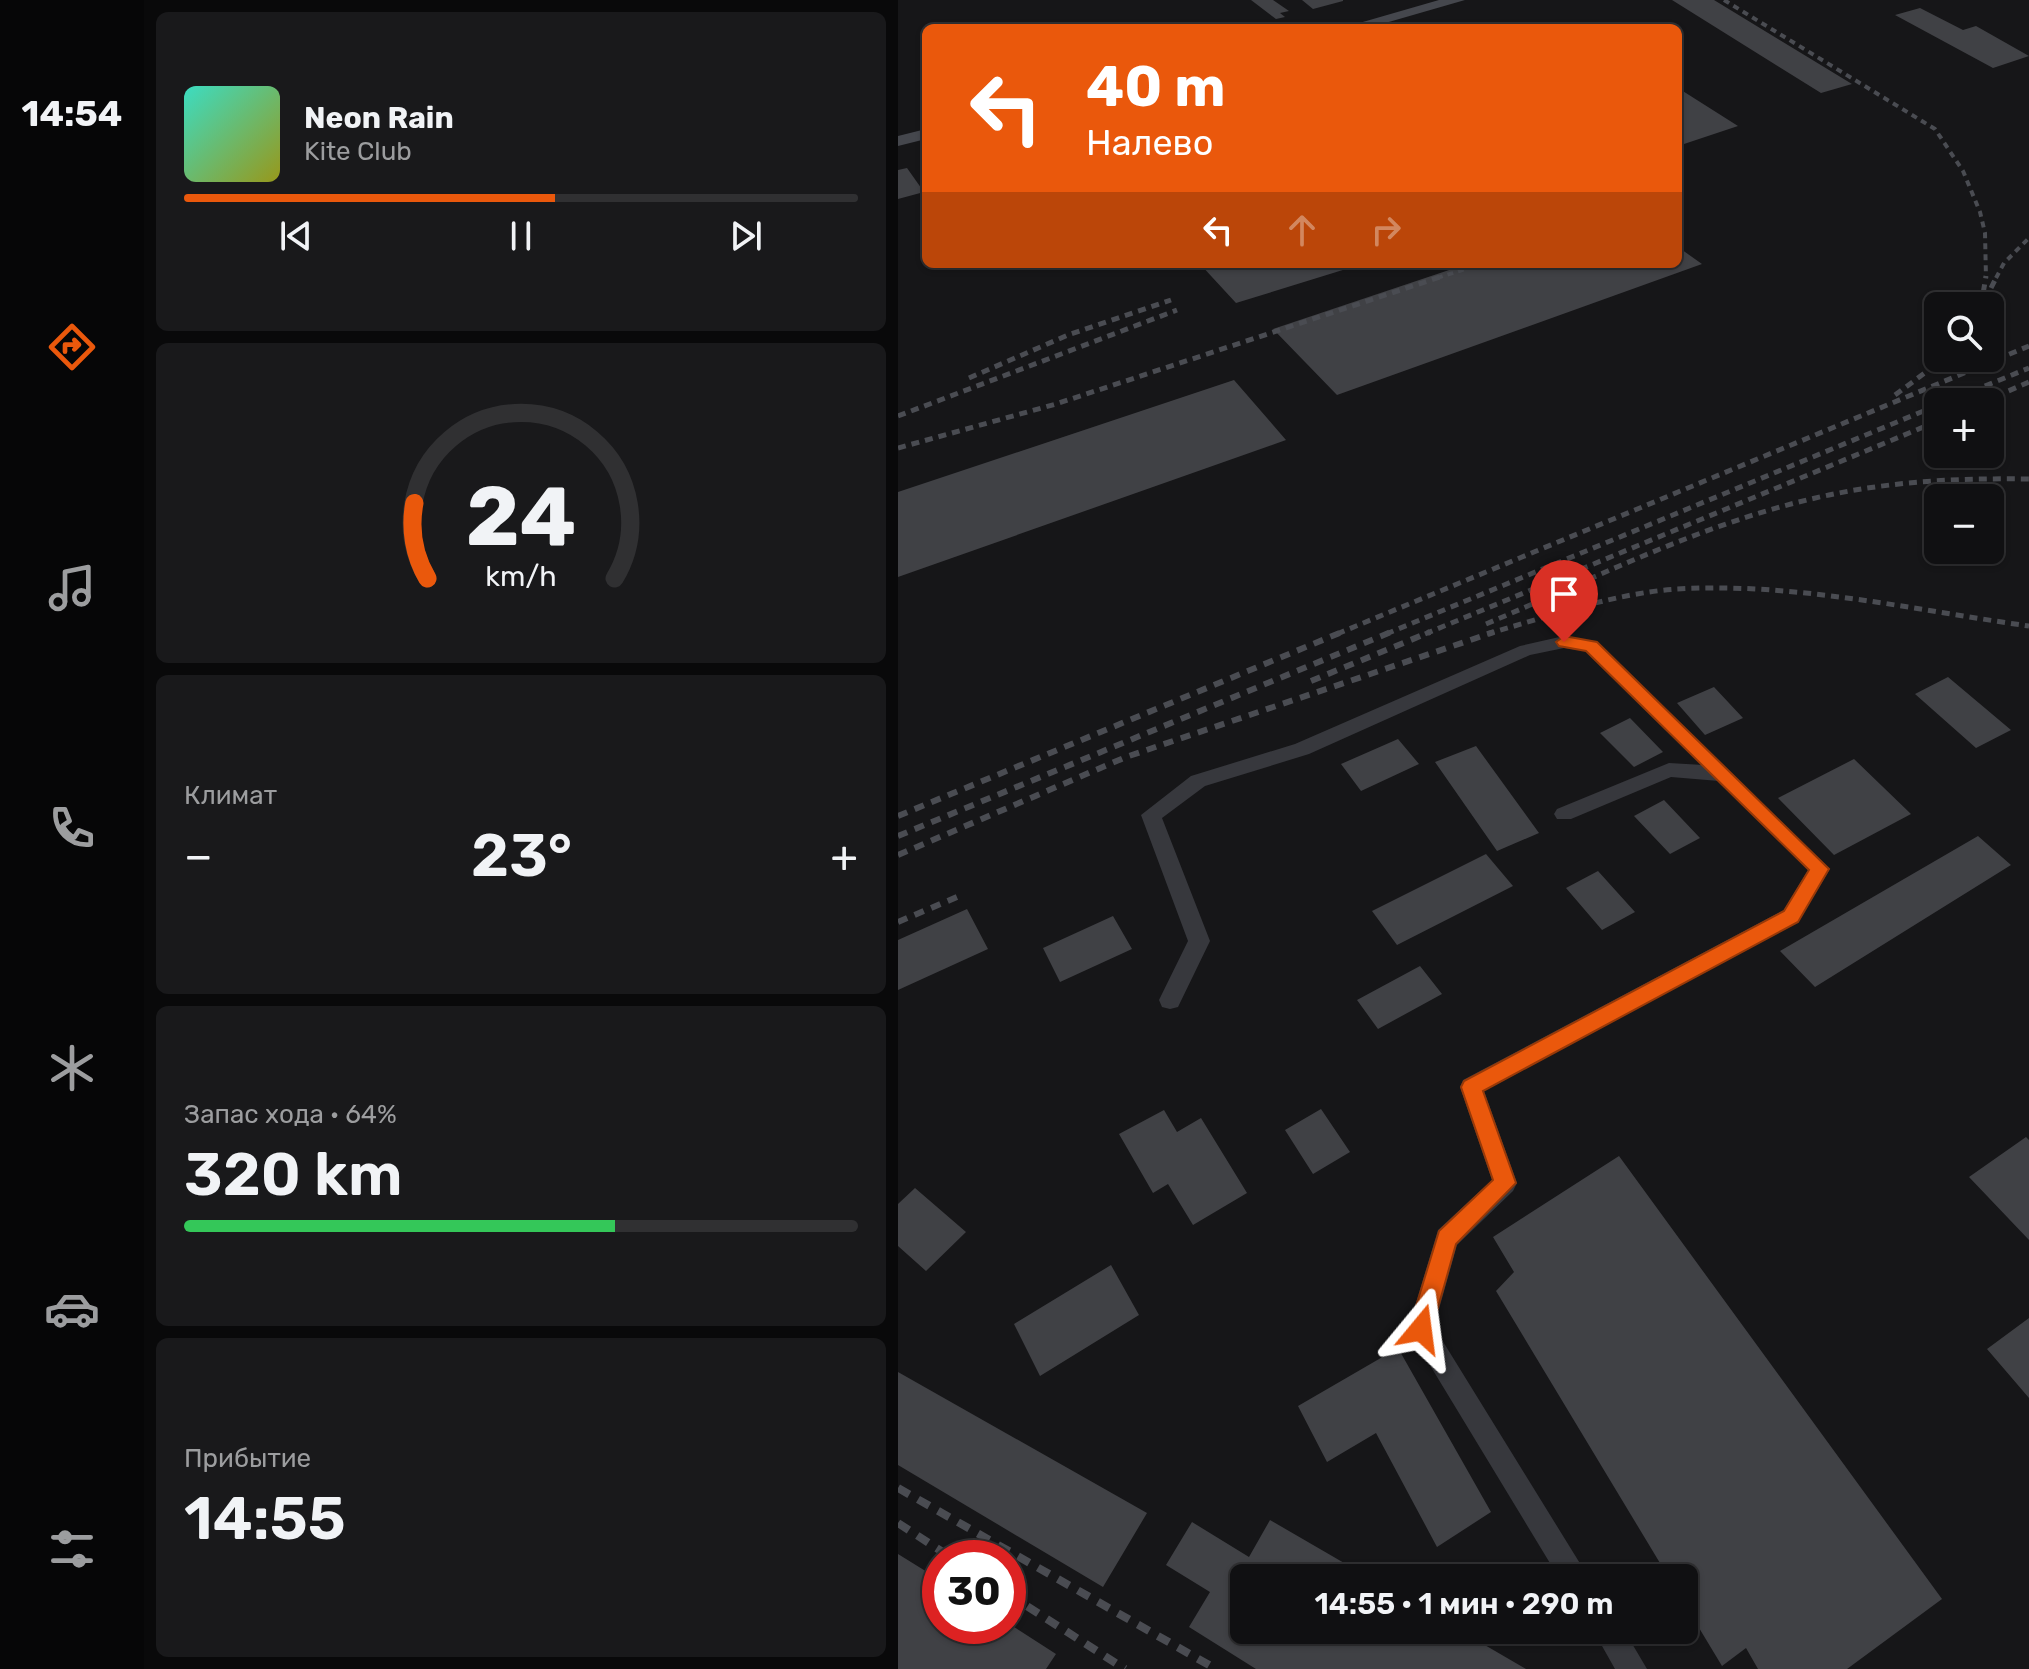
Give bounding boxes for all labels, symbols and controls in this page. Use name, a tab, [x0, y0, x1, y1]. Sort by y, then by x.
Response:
text: 40 m	[1086, 54, 1226, 120]
icon: left	[954, 56, 1058, 160]
text: 14:54	[22, 92, 122, 135]
text: Neon Rain	[304, 100, 454, 136]
text: Налево	[1086, 121, 1213, 164]
text: Kite Club	[304, 136, 412, 167]
icon: left	[1196, 208, 1240, 252]
icon: ahead	[1280, 208, 1324, 252]
icon: right	[1364, 208, 1408, 252]
icon: previous	[274, 214, 318, 258]
icon: pause	[499, 214, 543, 258]
icon: next	[724, 214, 768, 258]
map controls	[1924, 292, 2004, 564]
button: search	[1924, 292, 2004, 372]
icon: directions	[44, 319, 100, 375]
button: +	[1924, 388, 2004, 468]
text: 24	[466, 467, 576, 566]
button: −	[1924, 484, 2004, 564]
text: km/h	[485, 559, 557, 593]
icon: music	[44, 560, 100, 616]
pin	[1530, 560, 1598, 642]
icon: arrive	[1542, 572, 1586, 616]
text: Климат	[184, 780, 277, 811]
icon: phone	[44, 800, 100, 856]
text: 23°	[471, 820, 572, 891]
text: −	[184, 830, 213, 882]
text: +	[831, 830, 858, 882]
icon: climate	[44, 1040, 100, 1096]
text: Запас хода · 64%	[184, 1099, 397, 1130]
text: 320 km	[184, 1139, 403, 1210]
icon: car	[44, 1281, 100, 1337]
position arrow	[1379, 1287, 1463, 1371]
text: Прибытие	[184, 1443, 311, 1474]
text: 14:55	[184, 1483, 346, 1554]
icon: filters	[44, 1521, 100, 1577]
speed limit sign: 30	[922, 1540, 1026, 1644]
text: 14:55 · 1 мин · 290 m	[1314, 1586, 1614, 1622]

